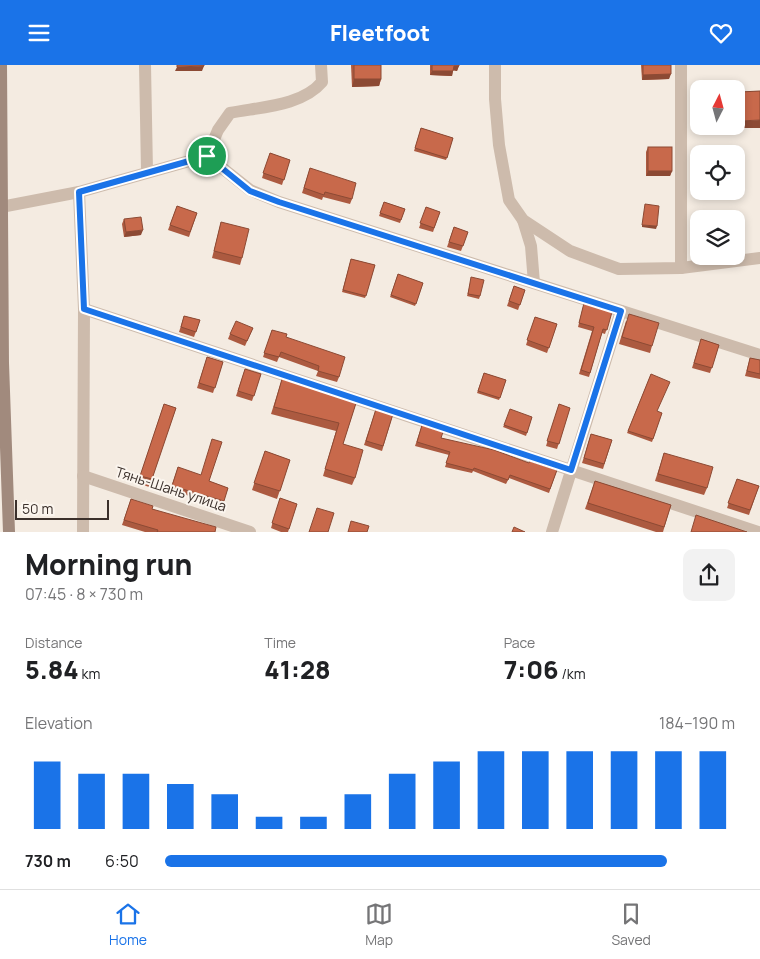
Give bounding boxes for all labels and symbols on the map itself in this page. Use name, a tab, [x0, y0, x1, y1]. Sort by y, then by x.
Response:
north arrow	[690, 80, 745, 135]
pin	[186, 135, 228, 177]
street label: Тянь-Шань улица	[113, 462, 229, 515]
scale bar	[15, 497, 109, 520]

